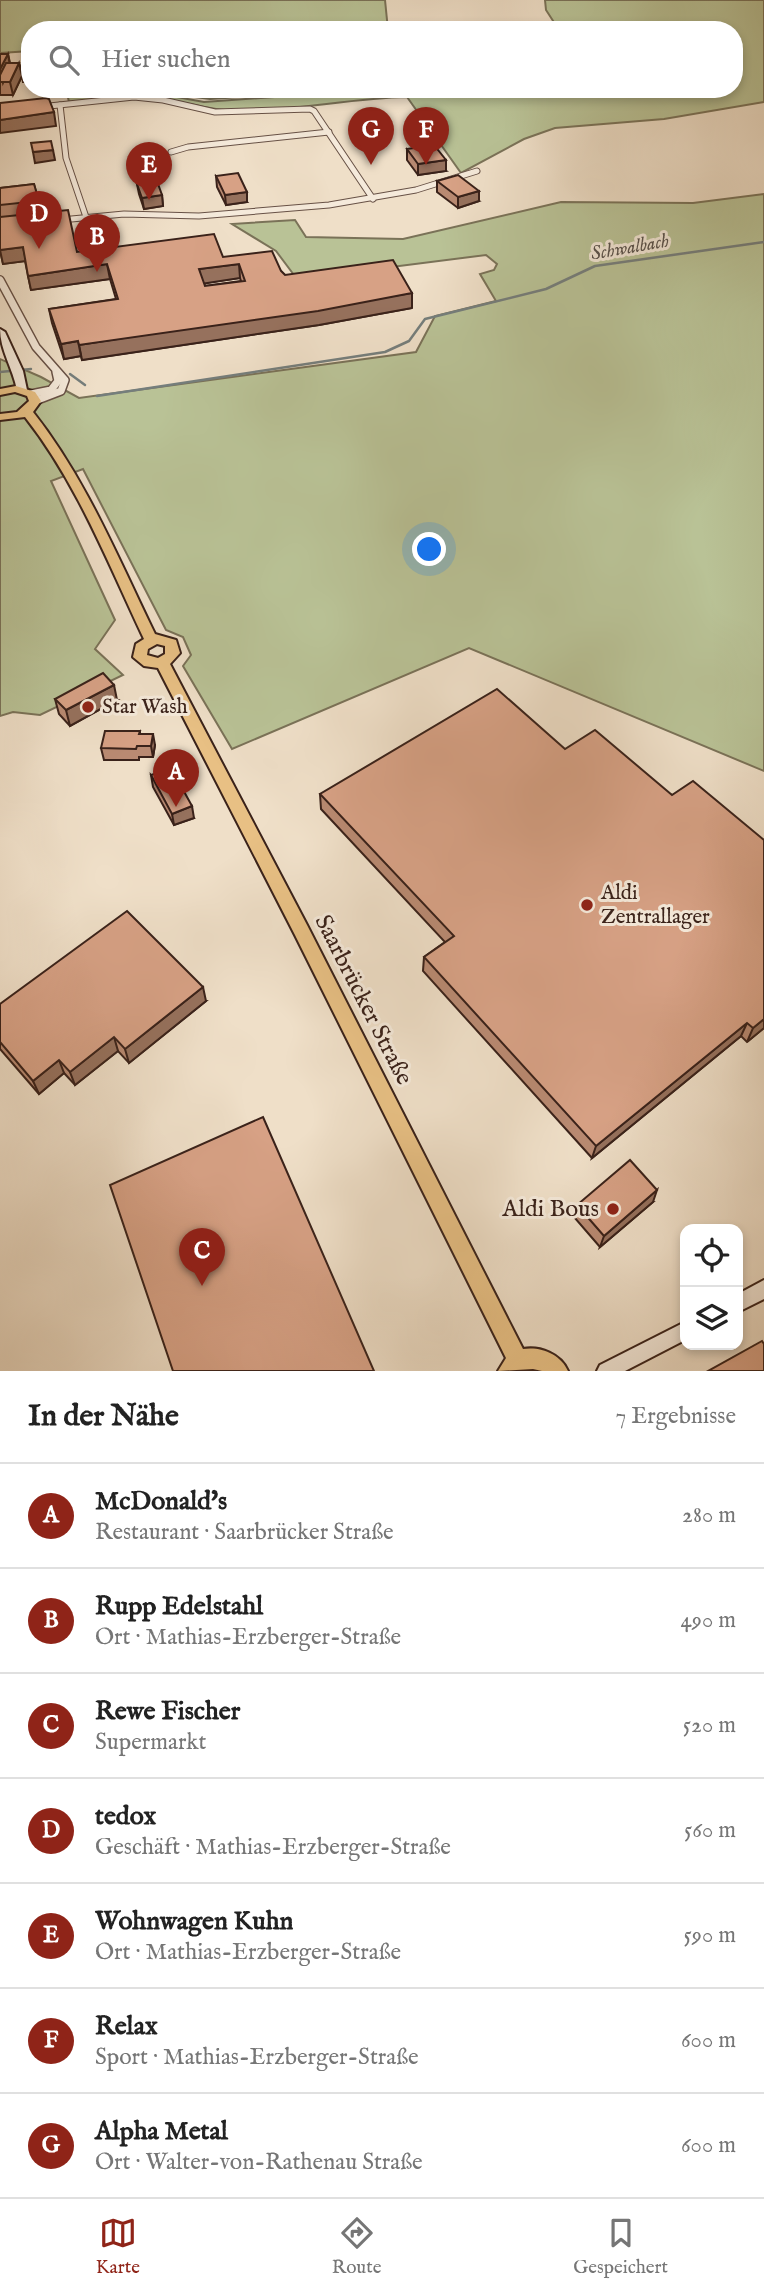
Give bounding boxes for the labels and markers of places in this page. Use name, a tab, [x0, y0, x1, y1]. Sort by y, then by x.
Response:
pin: G	[348, 107, 394, 165]
pin: F	[403, 107, 449, 165]
pin: E	[126, 142, 172, 200]
pin: D	[16, 191, 62, 249]
pin: B	[74, 214, 120, 272]
place label: Star Wash	[102, 694, 188, 721]
marker: Star Wash	[80, 699, 96, 715]
pin: A	[153, 749, 199, 807]
place label: Aldi Zentrallager	[600, 880, 710, 931]
marker: Aldi Zentrallager	[579, 897, 595, 913]
place label: Aldi Bous	[501, 1194, 599, 1225]
marker: Aldi Bous	[605, 1201, 621, 1217]
pin: C	[179, 1228, 225, 1286]

